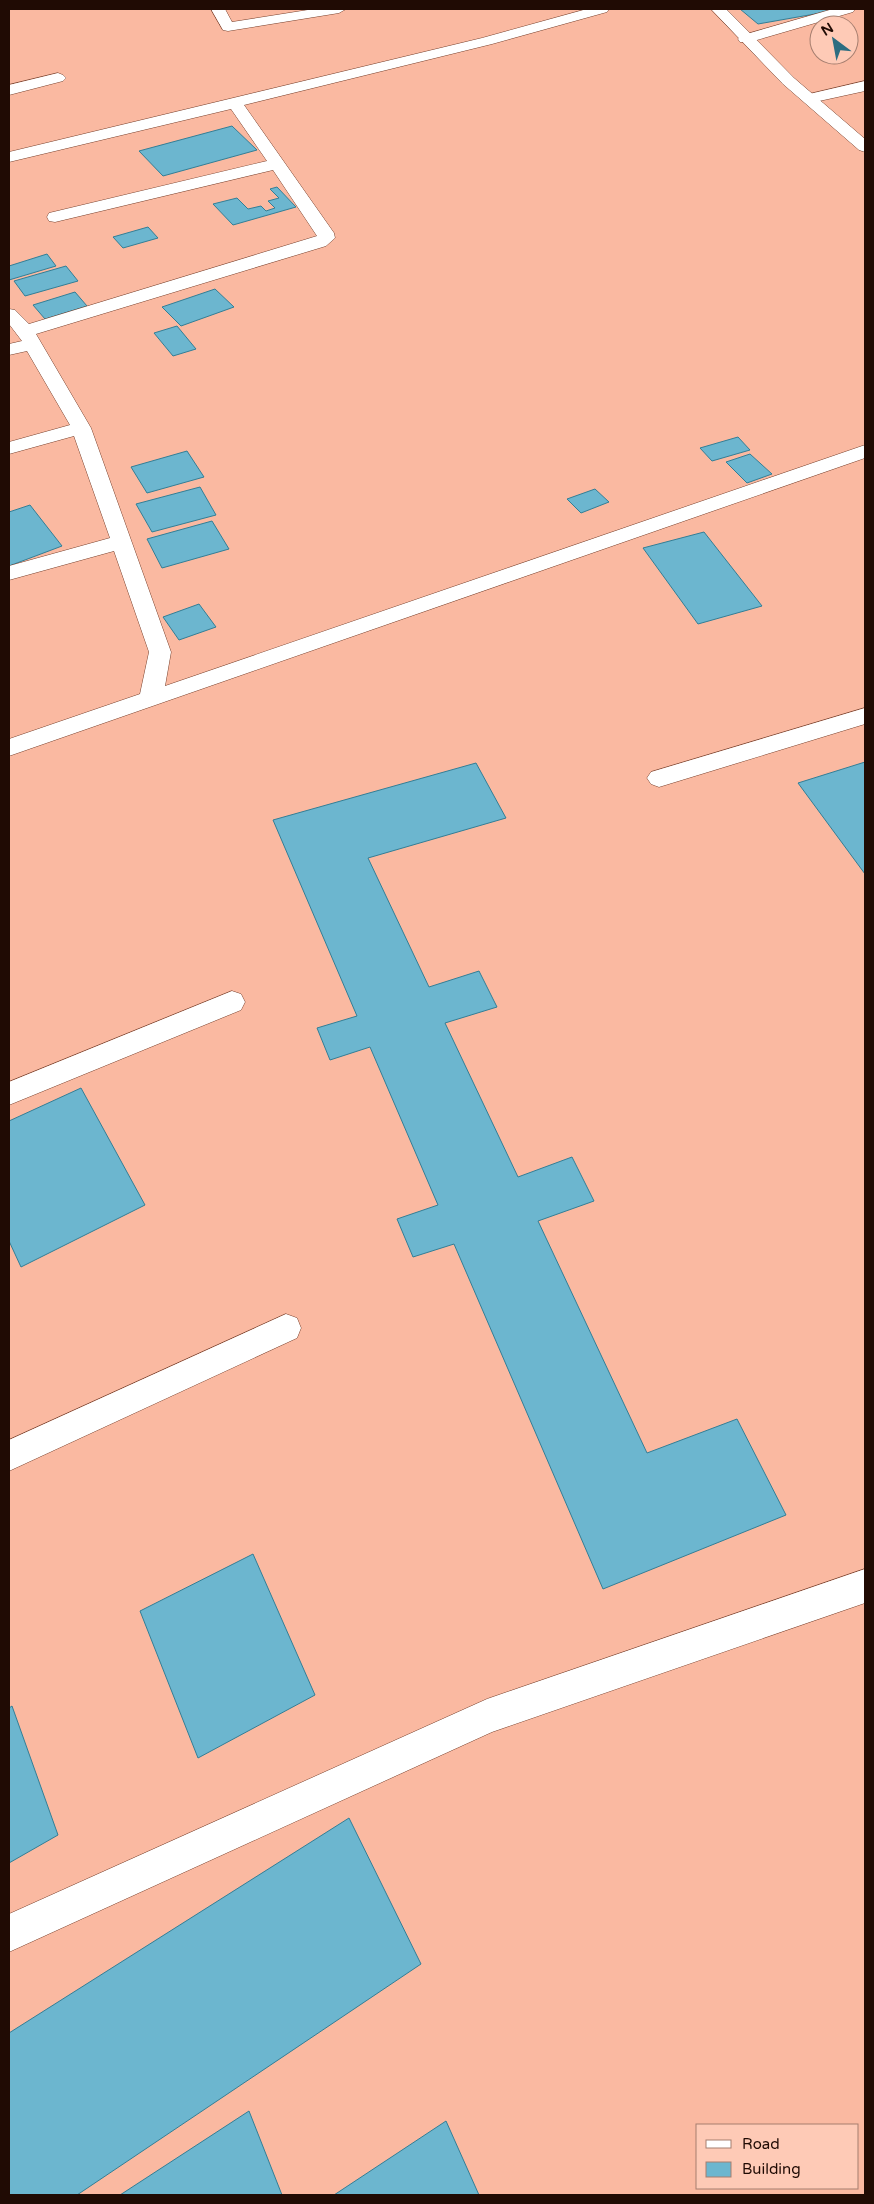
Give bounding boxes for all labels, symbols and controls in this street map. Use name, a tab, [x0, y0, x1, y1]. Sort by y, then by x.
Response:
north arrow	[809, 15, 859, 65]
text: N	[818, 19, 837, 40]
legend	[696, 2124, 859, 2189]
text: Road	[742, 2135, 780, 2153]
text: Building	[742, 2160, 801, 2178]

